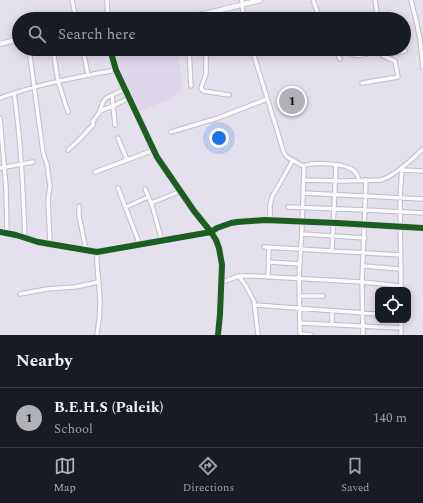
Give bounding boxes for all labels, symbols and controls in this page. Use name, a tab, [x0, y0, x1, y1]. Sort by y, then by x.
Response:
search box	[12, 12, 411, 56]
icon: search	[26, 23, 48, 45]
text: Search here	[58, 23, 136, 46]
pin: 1	[279, 86, 305, 116]
your location	[209, 128, 229, 148]
map controls	[375, 287, 411, 323]
button: locate	[375, 287, 411, 323]
text: Nearby	[16, 348, 72, 374]
text: B.E.H.S (Paleik)	[54, 396, 163, 419]
text: 1	[25, 408, 33, 428]
text: 140 m	[373, 408, 407, 428]
text: School	[54, 419, 93, 439]
tab: Map	[54, 455, 76, 496]
tab: Directions	[183, 455, 234, 496]
tab: Saved	[341, 455, 369, 496]

